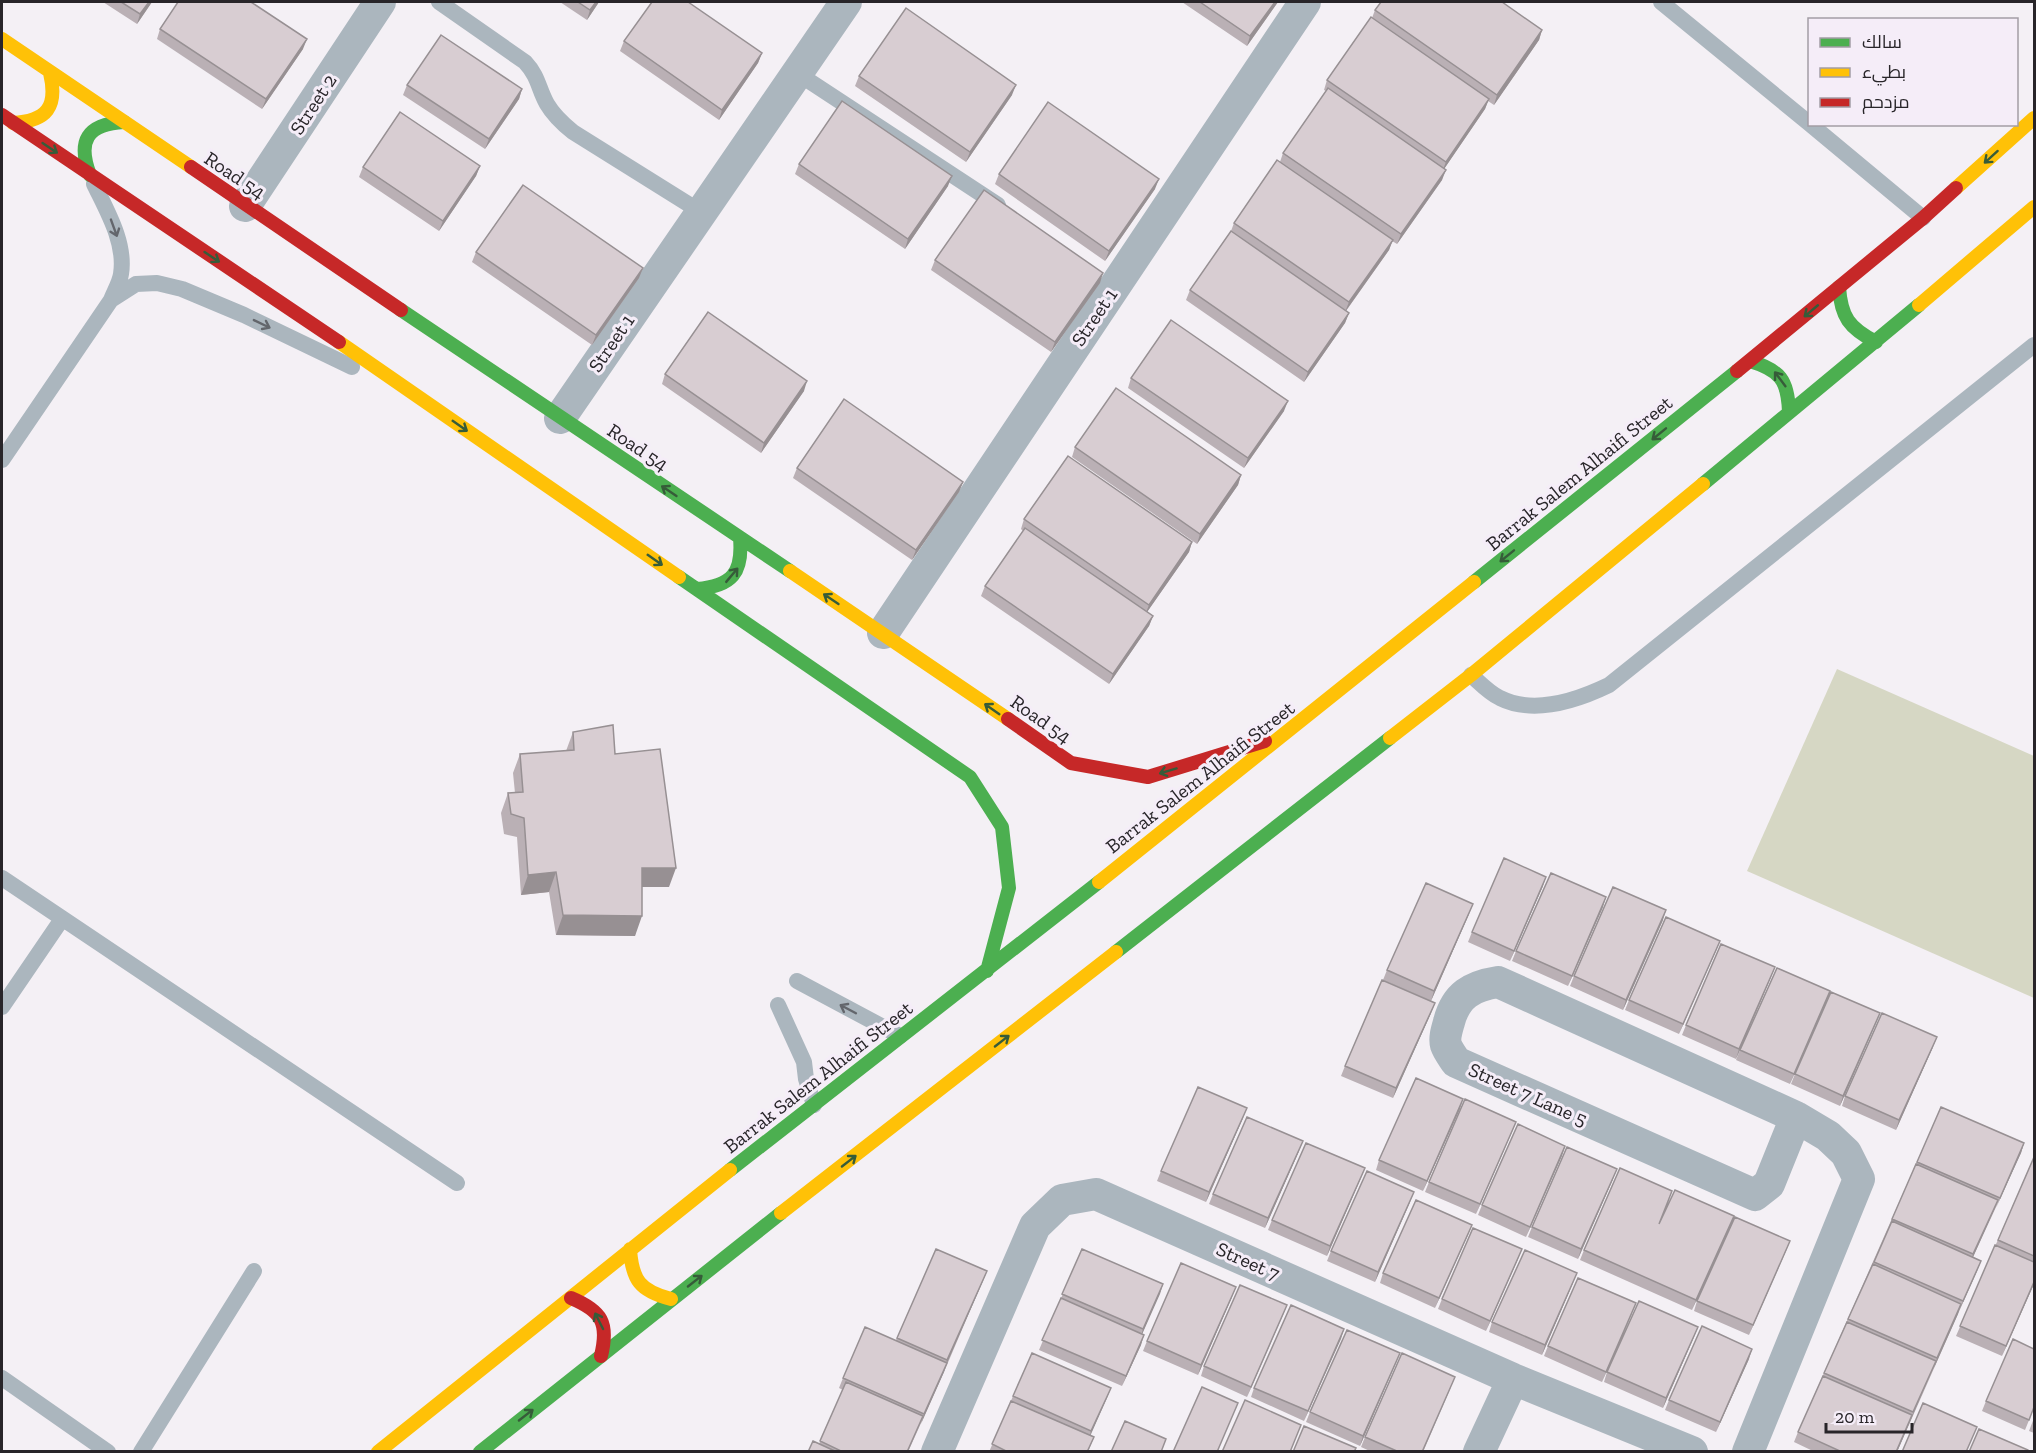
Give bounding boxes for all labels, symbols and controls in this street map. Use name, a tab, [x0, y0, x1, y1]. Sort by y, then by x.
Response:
legend	[1808, 18, 2018, 126]
text: سالك	[1862, 31, 1902, 53]
text: بطيء	[1862, 61, 1906, 86]
street label: Street 2	[285, 69, 341, 139]
text: مزدحم	[1862, 91, 1910, 114]
one-way arrow	[41, 142, 58, 154]
street label: Road 54	[200, 146, 270, 204]
one-way arrow	[1984, 150, 1999, 164]
one-way arrow	[109, 218, 120, 237]
one-way arrow	[203, 251, 220, 263]
street label: Street 1	[1066, 283, 1122, 351]
one-way arrow	[1803, 304, 1819, 317]
street label: Street 1	[583, 309, 639, 377]
one-way arrow	[252, 318, 270, 330]
one-way arrow	[1774, 371, 1787, 387]
street label: Barrak Salem Alhaifi Street	[1481, 390, 1677, 556]
street label: Road 54	[603, 418, 673, 476]
one-way arrow	[451, 420, 467, 432]
one-way arrow	[1652, 427, 1668, 440]
one-way arrow	[661, 484, 678, 496]
one-way arrow	[1500, 549, 1516, 562]
one-way arrow	[646, 554, 663, 566]
one-way arrow	[726, 567, 739, 583]
one-way arrow	[823, 592, 840, 605]
street label: Road 54	[1006, 690, 1076, 749]
street label: Barrak Salem Alhaifi Street	[1101, 696, 1300, 858]
one-way arrow	[985, 703, 1001, 715]
one-way arrow	[1159, 766, 1178, 777]
street label: Barrak Salem Alhaifi Street	[719, 996, 918, 1158]
one-way arrow	[840, 1003, 858, 1014]
one-way arrow	[994, 1034, 1010, 1047]
street label: Street 7 Lane 5	[1465, 1057, 1591, 1131]
one-way arrow	[840, 1154, 856, 1167]
street label: Street 7	[1213, 1236, 1284, 1286]
one-way arrow	[687, 1274, 703, 1287]
one-way arrow	[593, 1312, 605, 1330]
scale bar	[1826, 1396, 1912, 1434]
text: 20 m	[1835, 1406, 1875, 1428]
one-way arrow	[518, 1409, 534, 1422]

